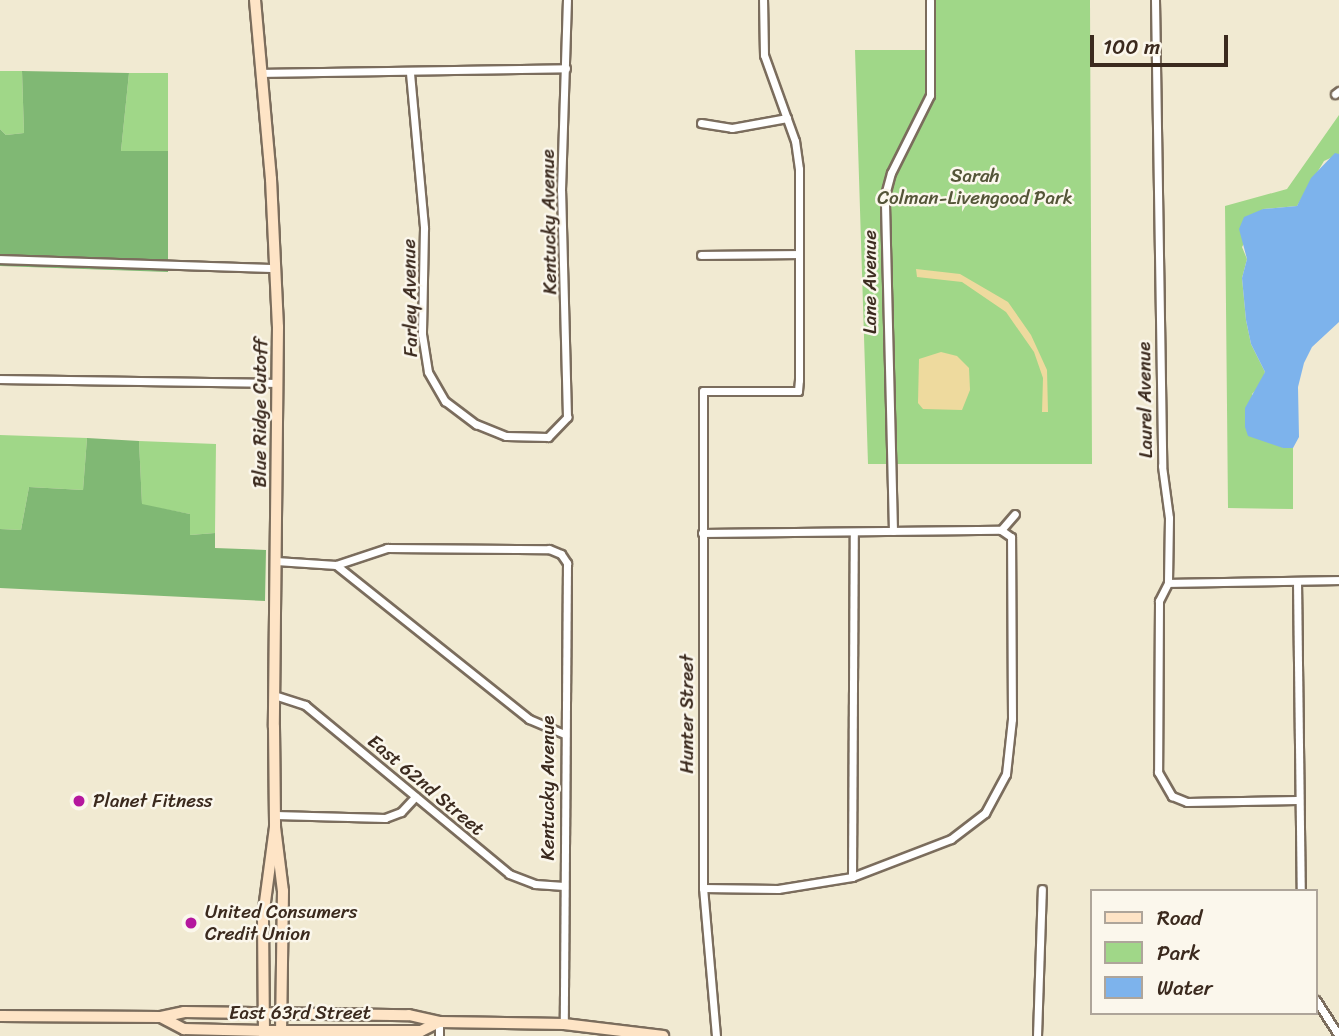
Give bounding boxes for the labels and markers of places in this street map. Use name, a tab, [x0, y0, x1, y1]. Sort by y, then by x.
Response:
place label: Planet Fitness	[93, 790, 213, 812]
marker: Planet Fitness	[71, 793, 87, 809]
place label: United Consumers Credit Union	[205, 901, 357, 945]
marker: United Consumers Credit Union	[183, 915, 199, 931]

